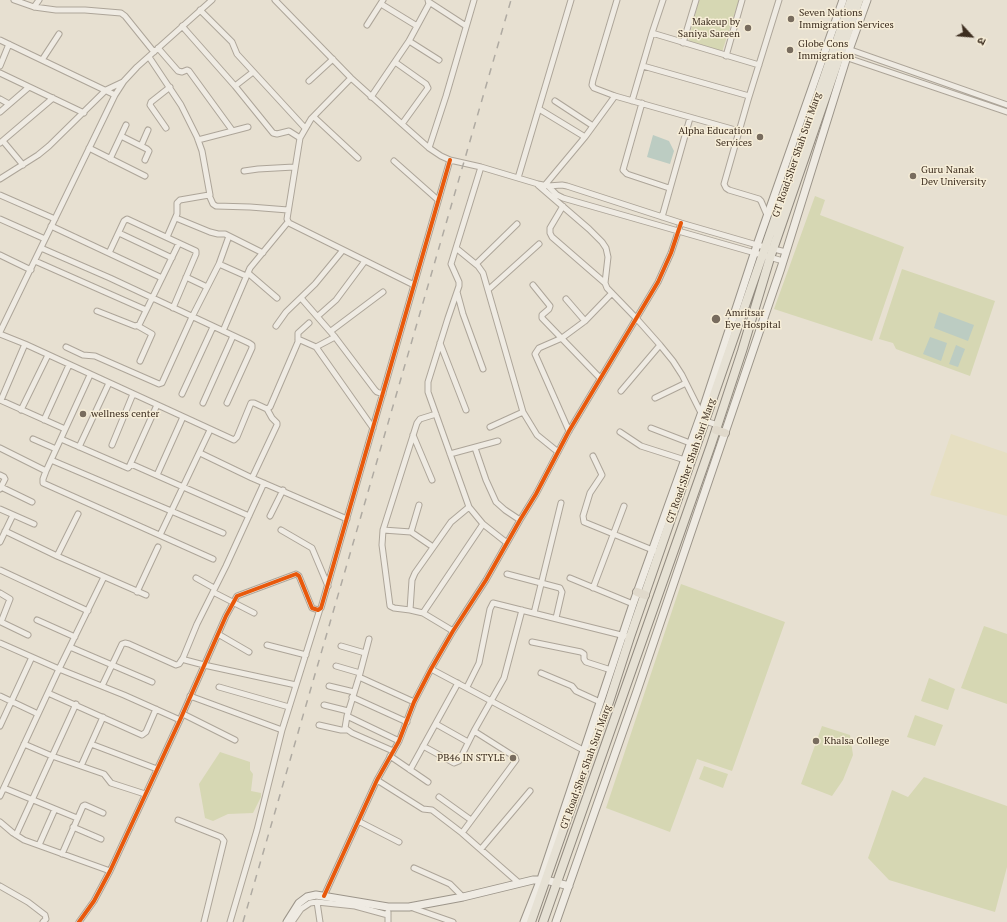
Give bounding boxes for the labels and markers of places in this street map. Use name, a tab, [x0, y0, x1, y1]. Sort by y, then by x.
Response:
place label: Seven Nations Immigration Services	[799, 7, 894, 30]
marker: Seven Nations Immigration Services	[786, 14, 796, 24]
place label: Makeup by Saniya Sareen	[678, 16, 740, 40]
marker: Makeup by Saniya Sareen	[743, 23, 753, 33]
place label: Globe Cons Immigration	[798, 38, 854, 62]
marker: Globe Cons Immigration	[785, 45, 795, 55]
place label: Alpha Education Services	[678, 125, 752, 148]
marker: Alpha Education Services	[755, 132, 765, 142]
place label: Guru Nanak Dev University	[921, 164, 986, 188]
marker: Guru Nanak Dev University	[908, 171, 918, 181]
place label: Amritsar Eye Hospital	[725, 307, 781, 330]
marker: Amritsar Eye Hospital	[710, 313, 722, 325]
place label: wellness center	[91, 408, 159, 420]
marker: wellness center	[78, 409, 88, 419]
place label: Khalsa College	[824, 735, 889, 747]
marker: Khalsa College	[811, 736, 821, 746]
place label: PB46 IN STYLE	[437, 752, 505, 764]
marker: PB46 IN STYLE	[508, 753, 518, 763]

